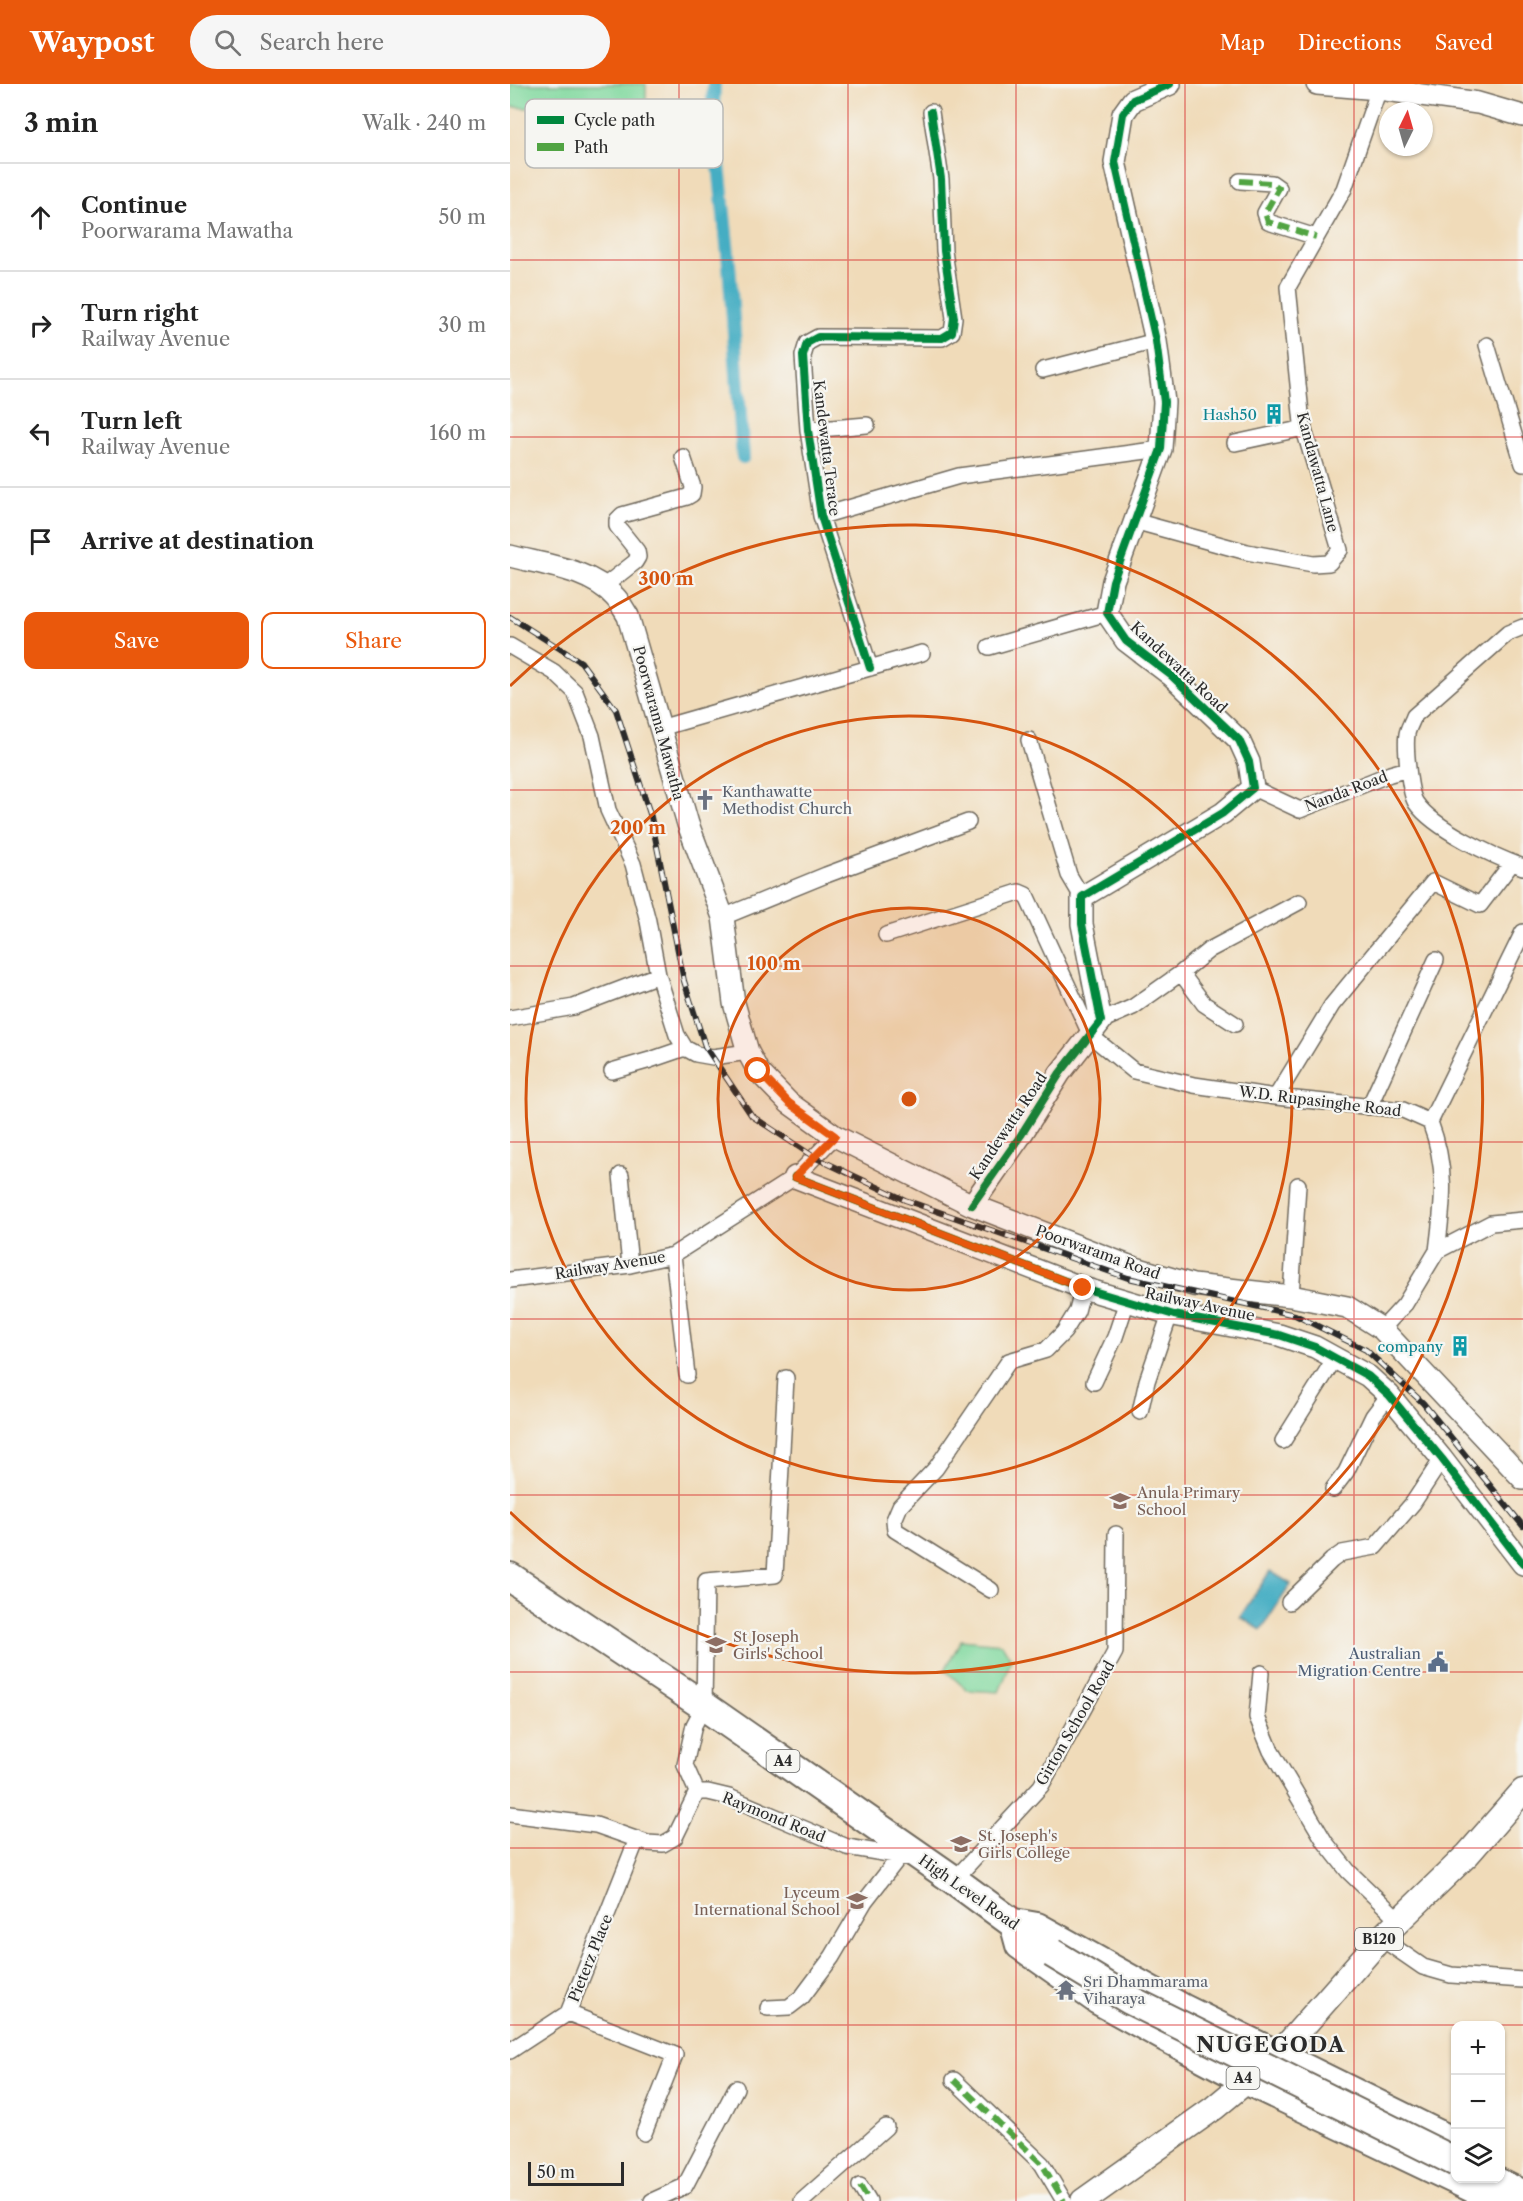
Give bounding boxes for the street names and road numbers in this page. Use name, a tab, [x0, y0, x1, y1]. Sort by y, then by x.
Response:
street label: Kandewatta Terace	[809, 379, 845, 517]
street label: Kandawatta Lane	[1293, 410, 1343, 534]
street label: Kandewatta Road	[1127, 617, 1231, 717]
street label: Poorwarama Mawatha	[629, 644, 689, 802]
street label: Nanda Road	[1302, 766, 1390, 816]
street label: Kandewatta Road	[965, 1069, 1051, 1183]
street label: W.D. Rupasinghe Road	[1237, 1081, 1402, 1120]
street label: Poorwarama Road	[1033, 1221, 1163, 1283]
street label: Railway Avenue	[553, 1247, 667, 1283]
street label: Railway Avenue	[1143, 1283, 1257, 1325]
street label: Girton School Road	[1032, 1657, 1118, 1789]
road number: A4	[766, 1750, 800, 1772]
street label: Raymond Road	[720, 1788, 828, 1846]
street label: High Level Road	[915, 1850, 1023, 1934]
street label: Pieterz Place	[564, 1911, 616, 2005]
road number: B120	[1355, 1928, 1403, 1950]
road number: A4	[1226, 2067, 1260, 2089]

